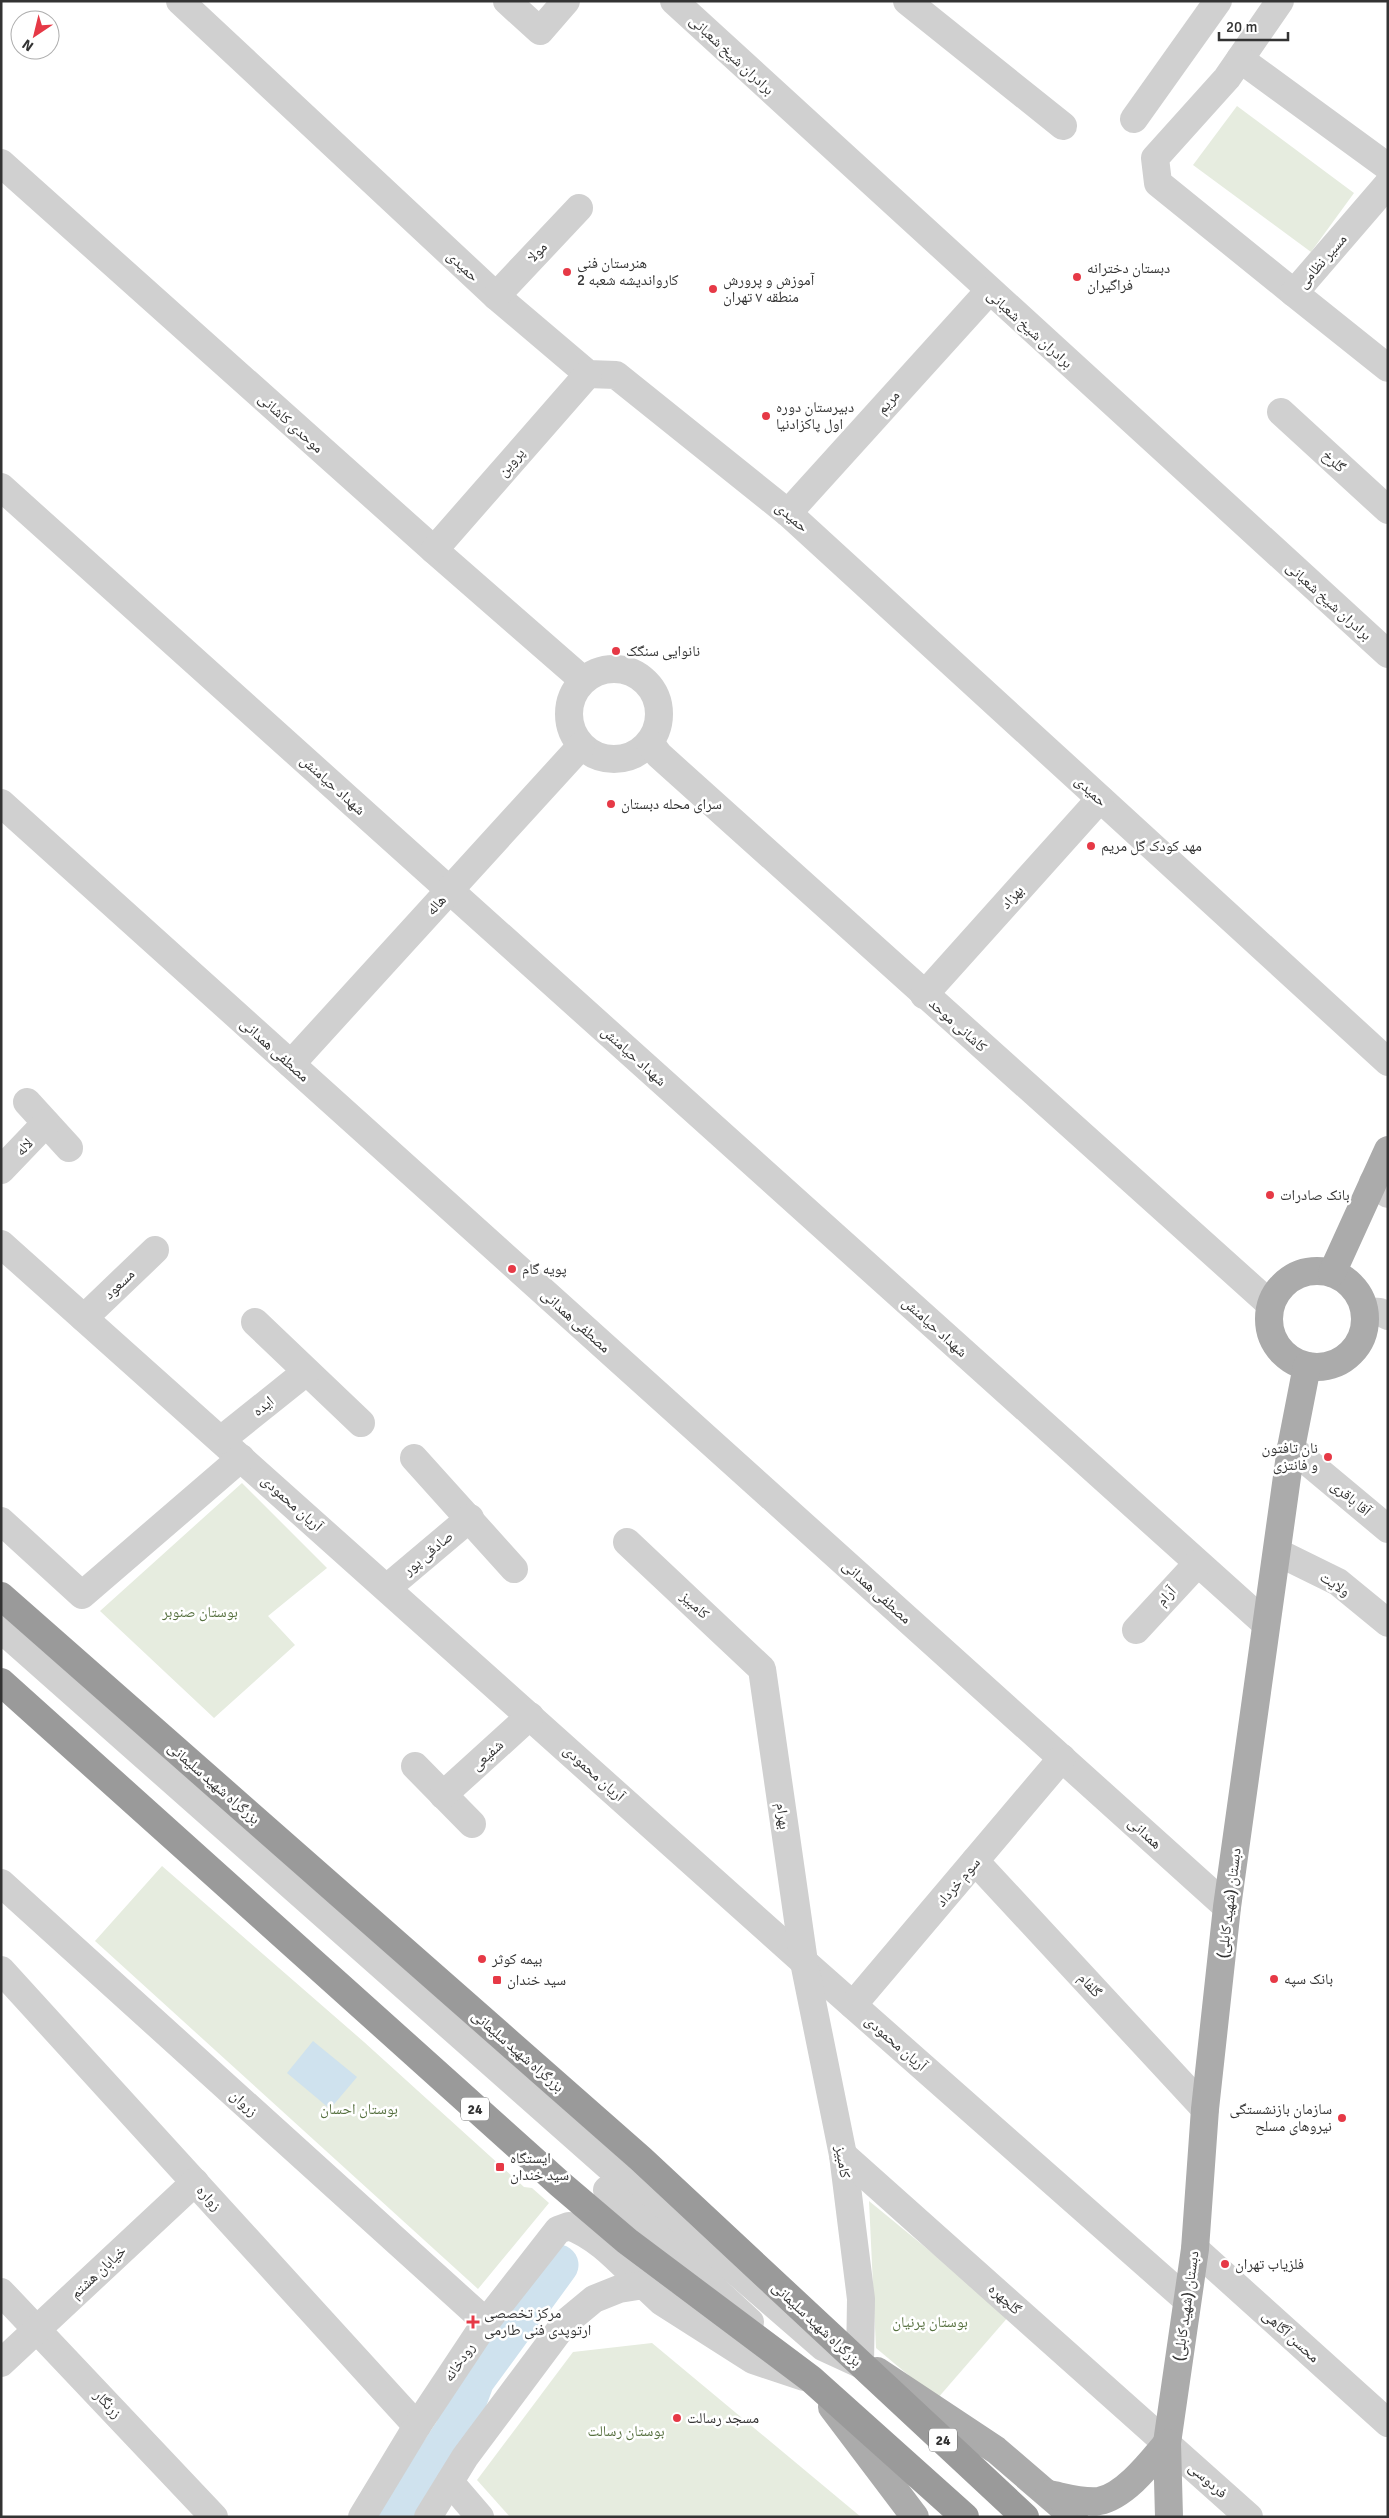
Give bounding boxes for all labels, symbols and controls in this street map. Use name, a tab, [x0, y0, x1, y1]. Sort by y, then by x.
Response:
north arrow	[10, 10, 60, 60]
scale bar	[1219, 10, 1288, 42]
street label: برادران شیخ شعبانی	[685, 11, 778, 99]
text: 20 m	[1226, 18, 1257, 36]
text: N	[19, 35, 37, 55]
street label: مسیر نظامی	[1294, 230, 1351, 292]
street label: مولا	[523, 238, 551, 266]
street label: حمیدی	[442, 247, 483, 286]
place label: هنرستان فنی کارواندیشه شعبه 2	[577, 254, 678, 289]
place label: دبستان دخترانه فراگیران	[1087, 259, 1170, 295]
marker: هنرستان فنی کارواندیشه شعبه 2	[561, 266, 573, 278]
place label: آموزش و پرورش منطقه ۷ تهران	[723, 271, 815, 307]
marker: دبستان دخترانه فراگیران	[1071, 271, 1083, 283]
marker: آموزش و پرورش منطقه ۷ تهران	[707, 283, 719, 295]
street label: برادران شیخ شعبانی	[983, 286, 1076, 373]
street label: مریم	[873, 386, 904, 418]
street label: موحدی کاشانی	[254, 389, 327, 458]
place label: دبیرستان دوره اول پاکزادنیا	[776, 398, 854, 434]
marker: دبیرستان دوره اول پاکزادنیا	[760, 410, 772, 422]
street label: پروین	[494, 444, 529, 481]
street label: گلرخ	[1318, 446, 1350, 477]
street label: حمیدی	[771, 498, 812, 537]
street label: برادران شیخ شعبانی	[1282, 558, 1375, 645]
place label: نانوایی سنگک	[626, 642, 700, 661]
marker: نانوایی سنگک	[610, 645, 622, 657]
street label: شهداد حیامنش	[296, 751, 369, 820]
street label: حمیدی	[1070, 772, 1111, 811]
place label: سرای محله دبستان	[621, 795, 722, 814]
marker: سرای محله دبستان	[605, 798, 617, 810]
place label: مهد کودک گل مریم	[1101, 837, 1202, 856]
marker: مهد کودک گل مریم	[1085, 840, 1097, 852]
street label: بهزاد	[997, 881, 1027, 913]
street label: هاله	[422, 891, 450, 919]
street label: کاشانی موحد	[925, 994, 991, 1056]
street label: مصطفی همدانی	[236, 1014, 313, 1086]
street label: شهداد حیامنش	[597, 1022, 670, 1091]
street label: لاله	[11, 1134, 37, 1160]
place label: بانک صادرات	[1280, 1186, 1350, 1204]
marker: بانک صادرات	[1264, 1189, 1276, 1201]
place label: پویه گام	[522, 1260, 567, 1279]
marker: پویه گام	[506, 1263, 518, 1275]
street label: مسعود	[100, 1265, 138, 1303]
street label: مصطفی همدانی	[537, 1285, 614, 1357]
street label: شهداد حیامنش	[898, 1293, 971, 1362]
street label: ایده	[249, 1392, 277, 1420]
place label: نان تافتون و فانتزی	[1262, 1439, 1318, 1475]
marker: نان تافتون و فانتزی	[1322, 1451, 1334, 1463]
street label: آریان محمودی	[257, 1471, 327, 1537]
street label: آقا باقری	[1327, 1476, 1376, 1521]
street label: صادقی پور	[399, 1527, 457, 1580]
street label: مصطفی همدانی	[838, 1556, 915, 1628]
street label: ولایت	[1317, 1568, 1353, 1600]
street label: آرام	[1153, 1582, 1181, 1610]
street label: کامبیز	[676, 1587, 713, 1623]
park label: بوستان صنوبر	[161, 1603, 238, 1622]
street label: شفیعی	[467, 1736, 508, 1775]
street label: بزرگراه شهید سلیمانی	[164, 1738, 264, 1829]
street label: آریان محمودی	[559, 1741, 629, 1807]
street label: بهرام	[771, 1801, 794, 1831]
street label: همدانی	[1124, 1813, 1165, 1853]
street label: دبستان (شهید کابلی)	[1213, 1847, 1246, 1959]
street label: سوم خرداد	[932, 1853, 985, 1911]
place label: بیمه کوثر	[491, 1950, 542, 1968]
marker: بیمه کوثر	[476, 1953, 488, 1965]
street label: گلفام	[1074, 1969, 1106, 2002]
place label: بانک سپه	[1284, 1970, 1333, 1988]
place label: سید خندان	[507, 1971, 566, 1990]
marker: بانک سپه	[1268, 1973, 1280, 1985]
marker: سید خندان	[491, 1974, 503, 1986]
street label: بزرگراه شهید سلیمانی	[468, 2006, 568, 2097]
street label: آریان محمودی	[861, 2011, 931, 2076]
street label: زروان	[226, 2086, 262, 2121]
road number: 24	[461, 2098, 489, 2120]
park label: بوستان احسان	[320, 2100, 398, 2119]
place label: سازمان بازنشستگی نیروهای مسلح	[1230, 2100, 1332, 2136]
marker: سازمان بازنشستگی نیروهای مسلح	[1336, 2112, 1348, 2124]
street label: کامبیز	[831, 2143, 854, 2180]
place label: ایستگاه سید خندان	[510, 2149, 569, 2185]
marker: ایستگاه سید خندان	[494, 2161, 506, 2173]
street label: زواره	[193, 2181, 225, 2215]
street label: خیابان هشتم	[66, 2241, 131, 2303]
street label: دبستان (شهید کابلی)	[1169, 2250, 1204, 2362]
place label: فلزیاب تهران	[1235, 2255, 1304, 2274]
marker: فلزیاب تهران	[1219, 2258, 1231, 2270]
street label: بزرگراه شهید سلیمانی	[768, 2278, 866, 2371]
street label: گلچهره	[985, 2280, 1025, 2319]
place label: مرکز تخصصی ارتوپدی فنی طارمی	[484, 2304, 591, 2340]
street label: محسن آگاهی	[1258, 2306, 1323, 2367]
park label: بوستان پرنیان	[892, 2313, 968, 2332]
marker: مرکز تخصصی ارتوپدی فنی طارمی	[466, 2315, 480, 2329]
street label: رودخانه	[439, 2339, 479, 2385]
street label: زرنگار	[90, 2385, 126, 2422]
place label: مسجد رسالت	[687, 2409, 759, 2427]
marker: مسجد رسالت	[671, 2412, 683, 2424]
park label: بوستان رسالت	[587, 2422, 665, 2441]
road number: 24	[929, 2428, 957, 2452]
street label: فردوسی	[1184, 2458, 1231, 2503]

